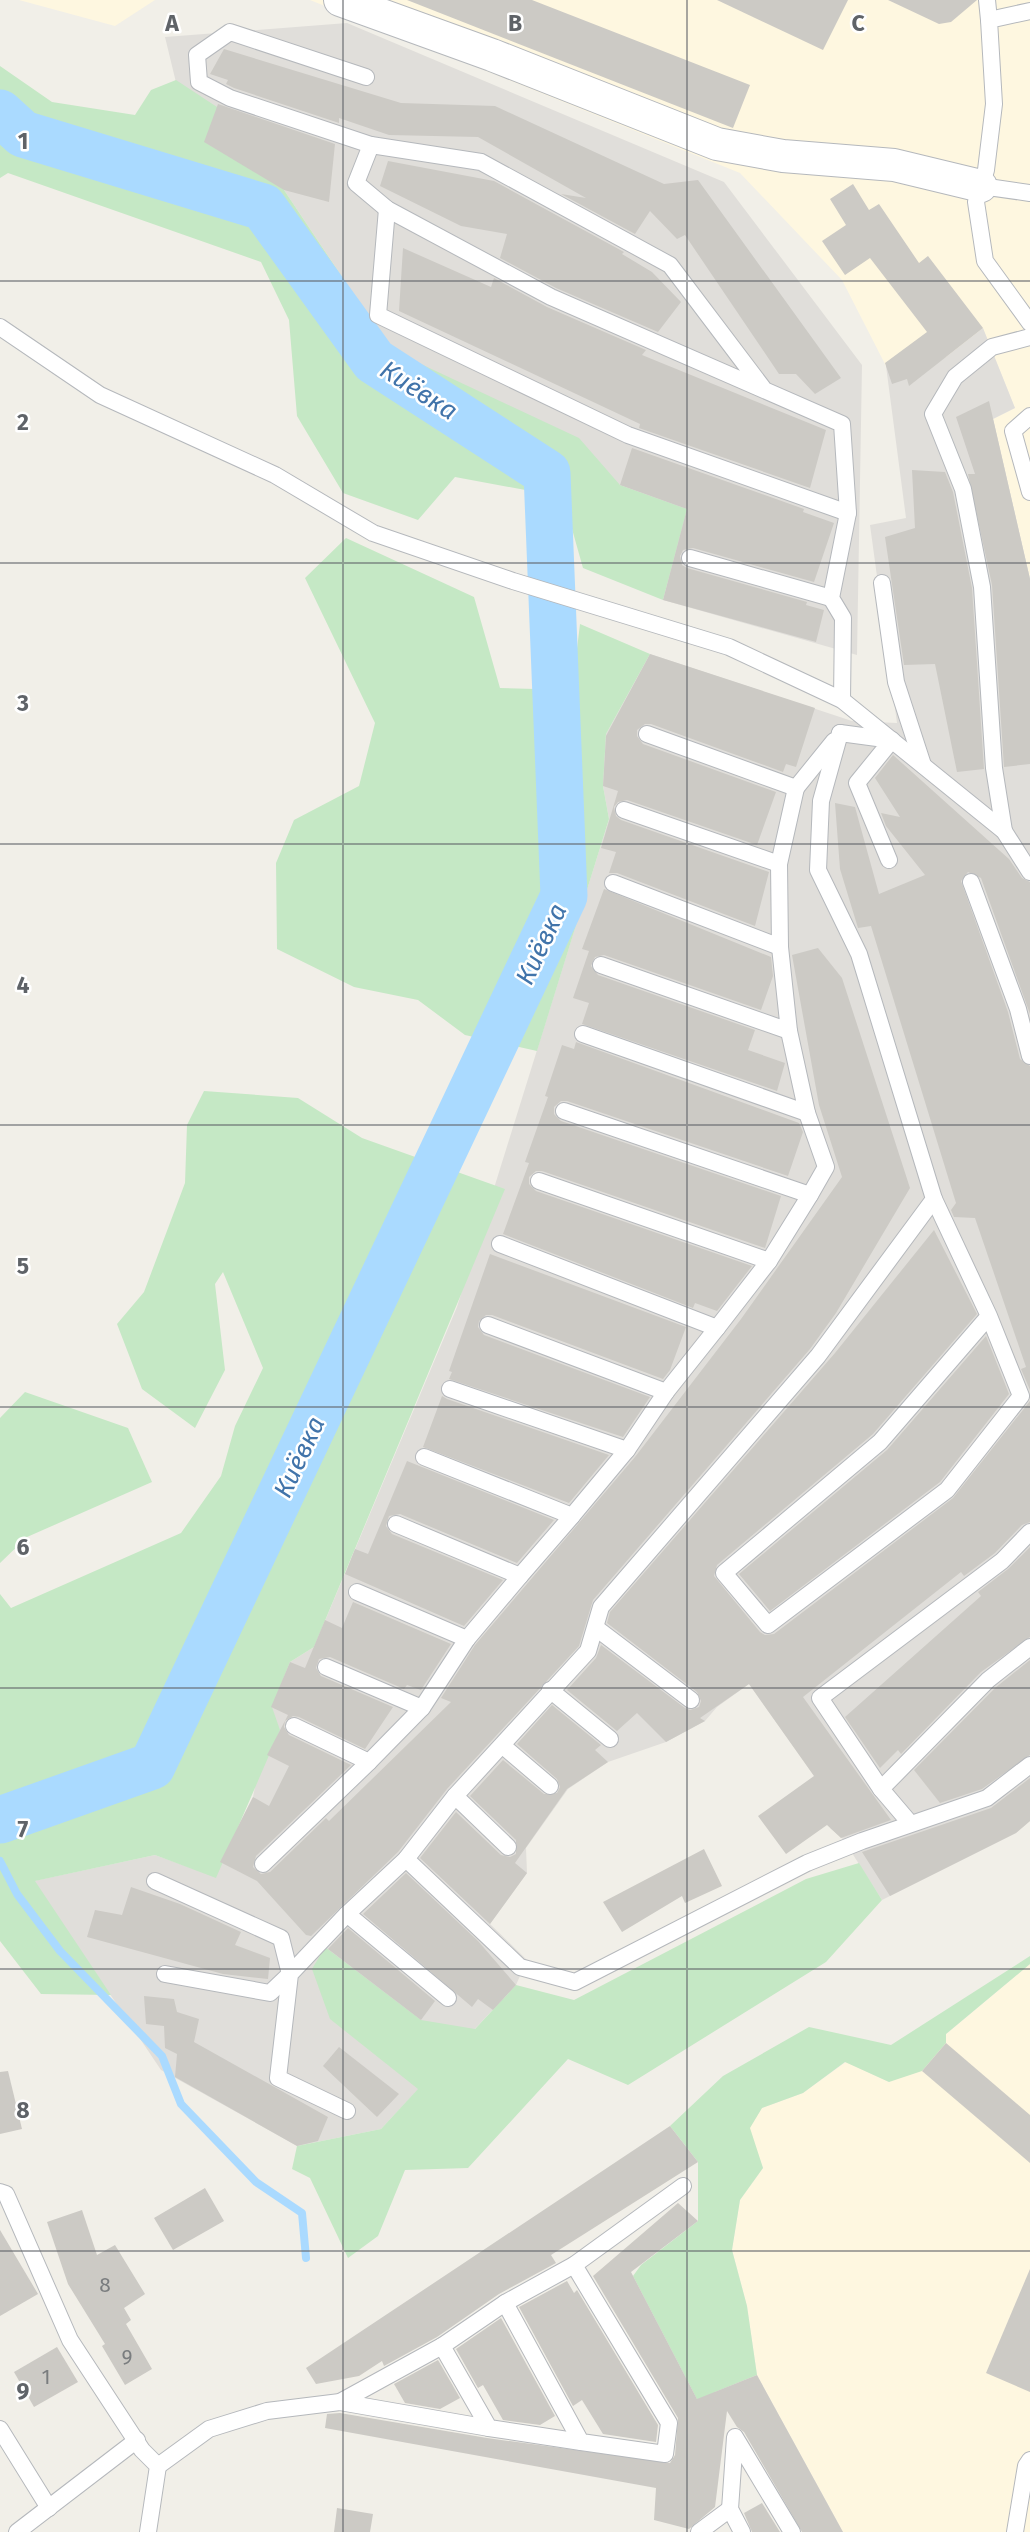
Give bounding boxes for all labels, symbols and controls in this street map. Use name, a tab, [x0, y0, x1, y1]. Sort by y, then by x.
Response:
text: A	[164, 9, 179, 37]
text: B	[508, 9, 522, 37]
text: C	[851, 9, 865, 37]
text: 1	[18, 127, 28, 155]
water label: Киёвка	[374, 354, 463, 427]
text: 2	[17, 408, 29, 436]
text: 3	[16, 689, 29, 717]
water label: Киёвка	[509, 899, 574, 990]
text: 4	[17, 971, 30, 999]
text: 5	[17, 1252, 29, 1280]
water label: Киёвка	[267, 1412, 332, 1503]
text: 6	[17, 1533, 30, 1561]
text: 7	[18, 1815, 29, 1843]
text: 8	[16, 2096, 30, 2124]
house number: 8	[99, 2272, 111, 2298]
house number: 9	[121, 2344, 133, 2370]
house number: 1	[41, 2364, 51, 2390]
text: 9	[17, 2377, 30, 2405]

